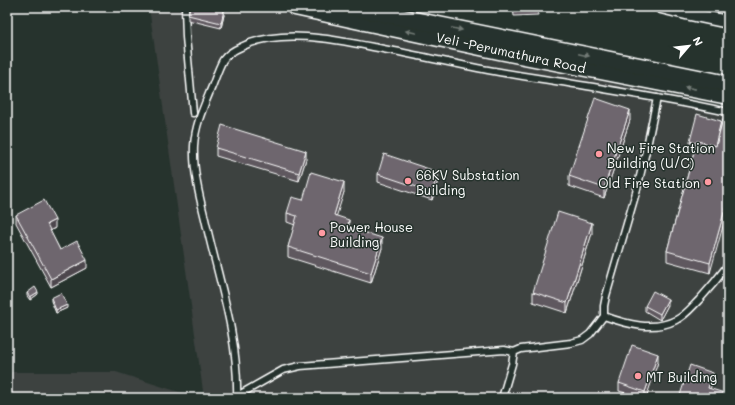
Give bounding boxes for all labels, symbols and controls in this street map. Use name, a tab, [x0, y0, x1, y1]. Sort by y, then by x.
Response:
one-way arrow	[450, 26, 463, 32]
north arrow	[669, 26, 709, 66]
one-way arrow	[405, 28, 418, 34]
street label: Veli -Perumathura Road	[435, 28, 587, 76]
text: N	[690, 34, 707, 48]
one-way arrow	[578, 52, 590, 58]
one-way arrow	[684, 85, 696, 91]
place label: New Fire Station Building (U/C)	[607, 139, 715, 171]
marker: New Fire Station Building (U/C)	[594, 149, 604, 159]
place label: 66KV Substation Building	[416, 166, 520, 198]
place label: Old Fire Station	[598, 174, 700, 191]
marker: 66KV Substation Building	[403, 176, 413, 186]
marker: Old Fire Station	[703, 177, 713, 187]
place label: Power House Building	[330, 218, 413, 250]
marker: Power House Building	[317, 228, 327, 238]
place label: MT Building	[646, 368, 717, 385]
marker: MT Building	[633, 371, 643, 381]

